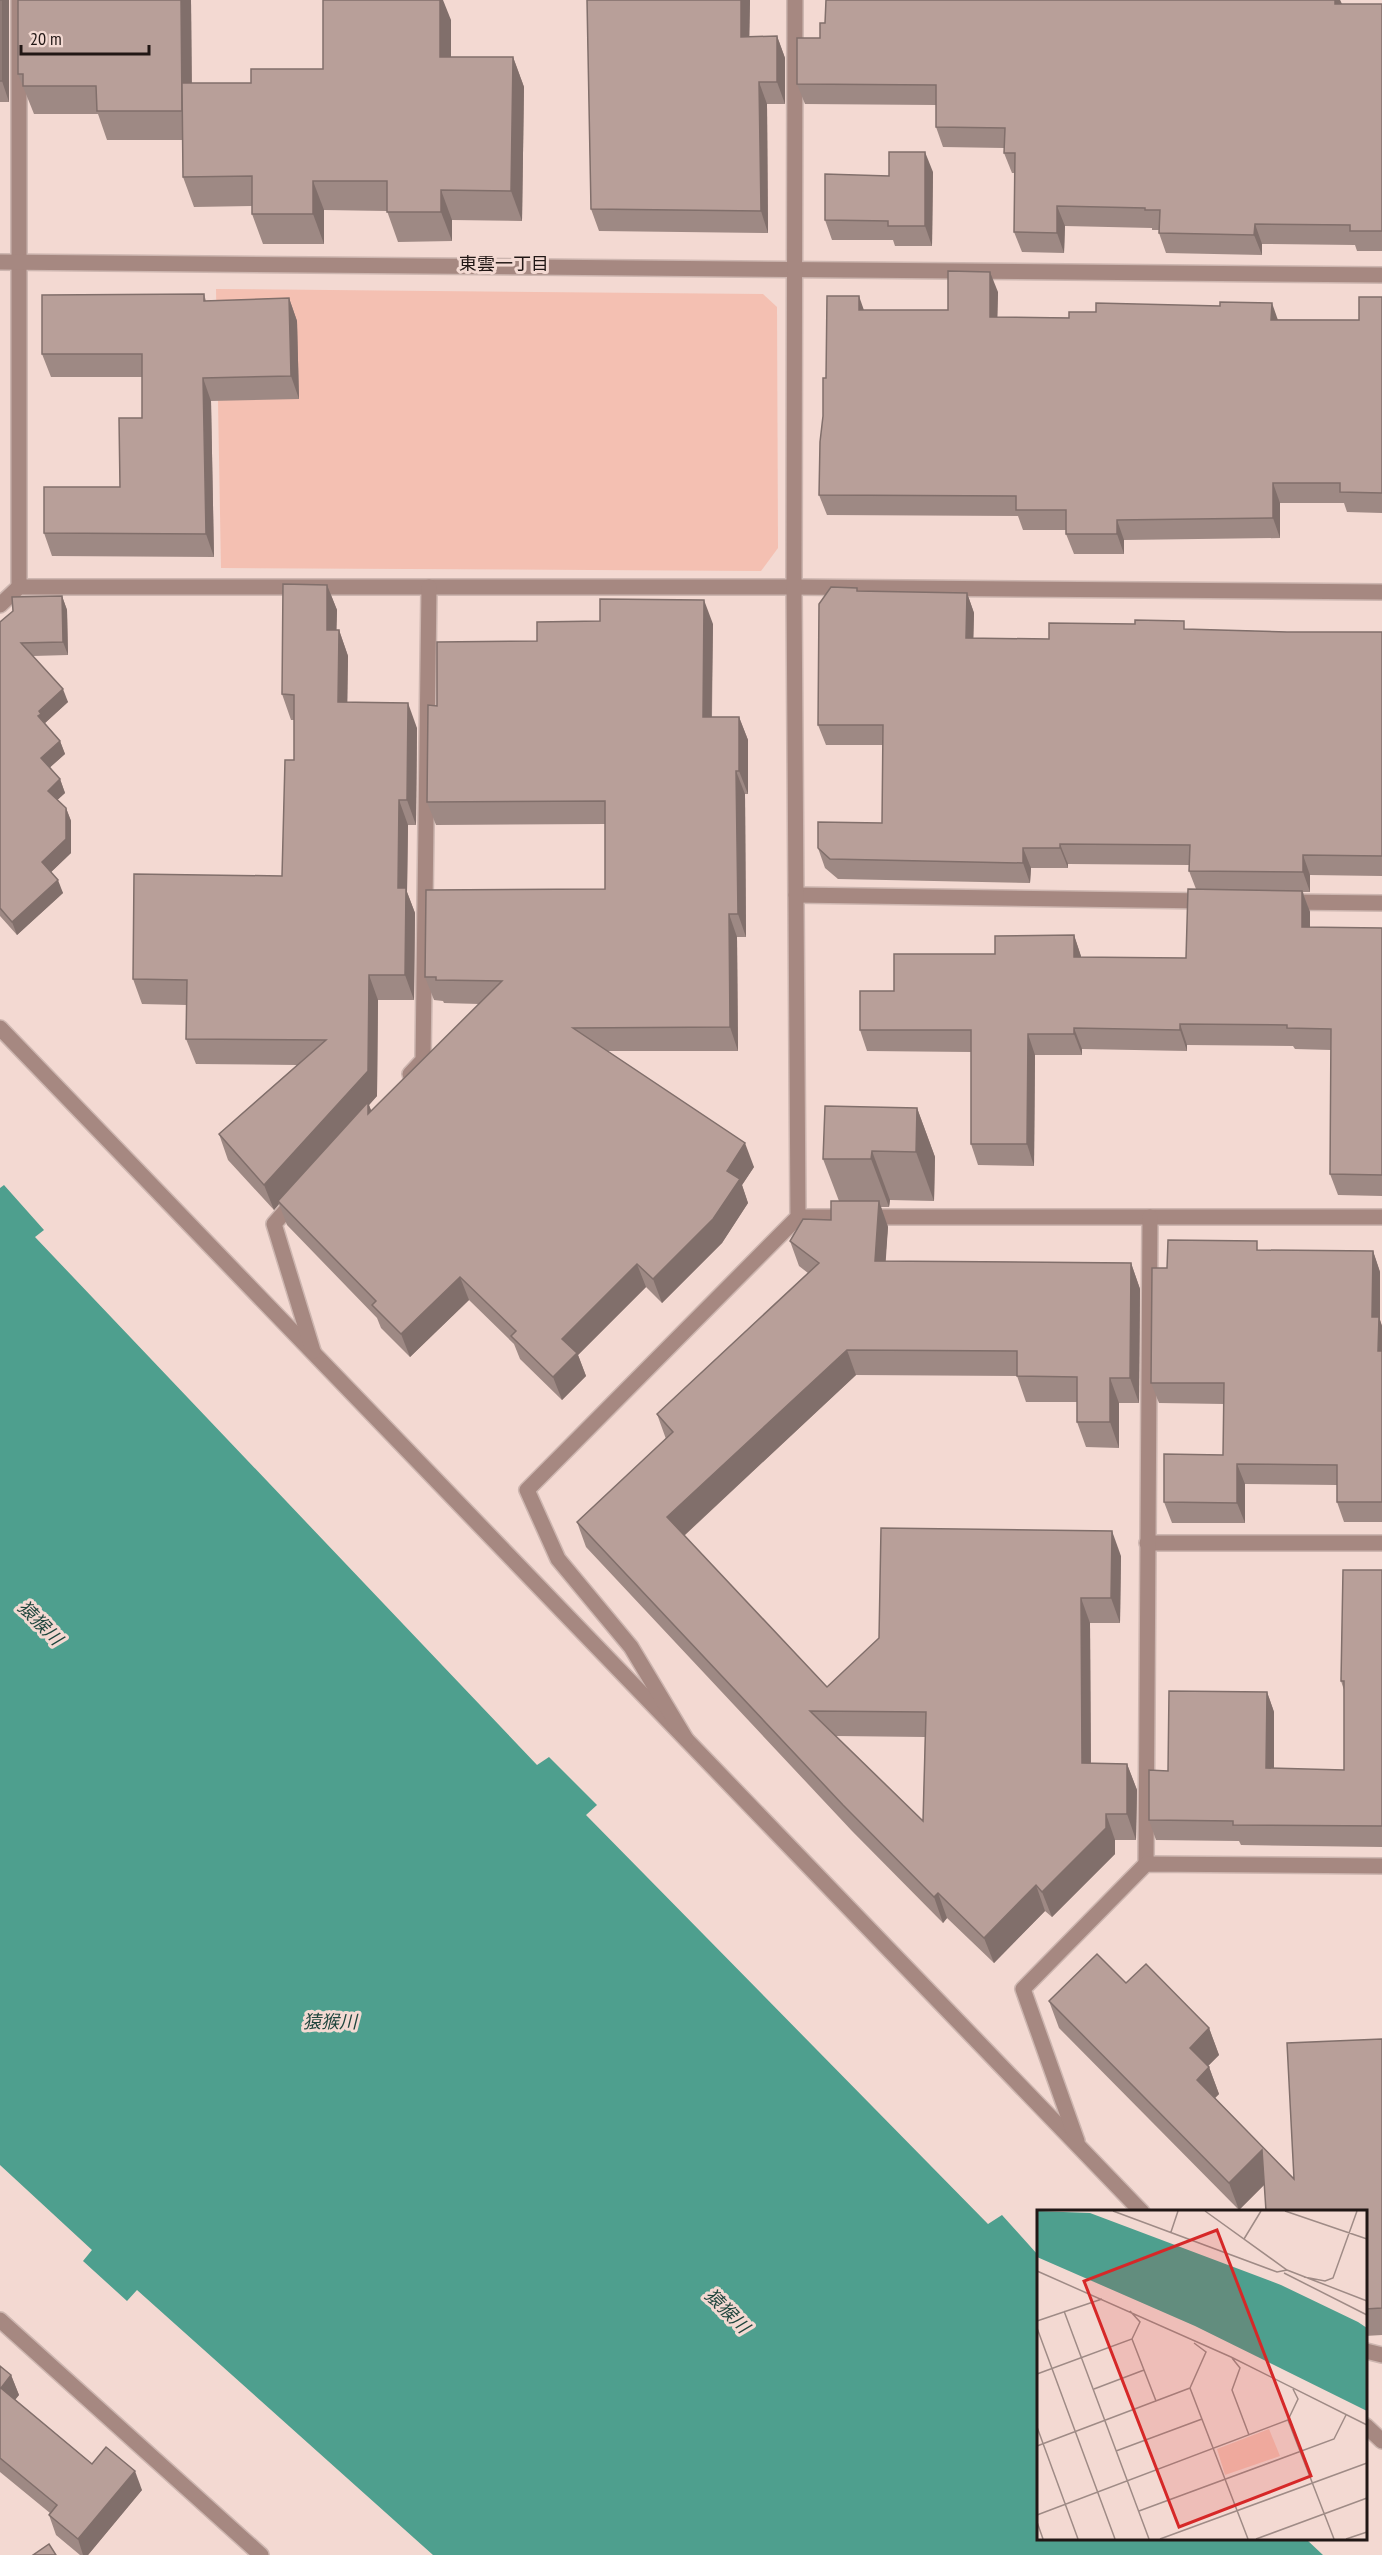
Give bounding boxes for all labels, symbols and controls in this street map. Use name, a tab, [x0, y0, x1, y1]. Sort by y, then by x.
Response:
scale bar	[21, 18, 148, 56]
text: 20 m	[30, 27, 62, 50]
district label: 東雲一丁目	[459, 252, 549, 275]
water label: 猿猴川	[13, 1595, 69, 1651]
water label: 猿猴川	[303, 2010, 359, 2033]
inset map	[1037, 2210, 1367, 2540]
water label: 猿猴川	[700, 2283, 756, 2339]

